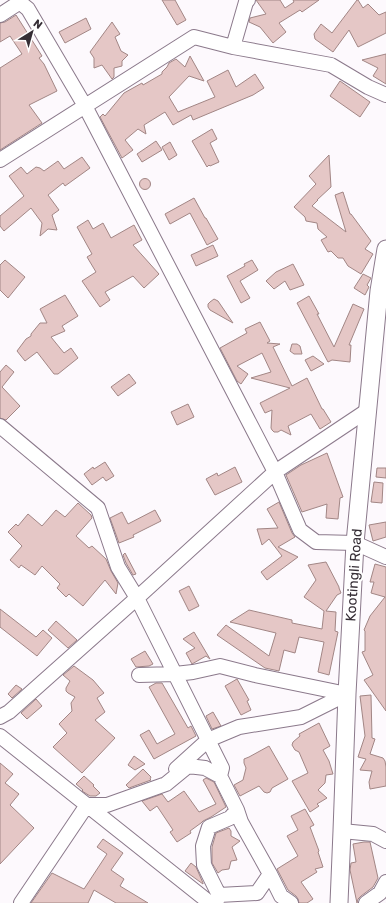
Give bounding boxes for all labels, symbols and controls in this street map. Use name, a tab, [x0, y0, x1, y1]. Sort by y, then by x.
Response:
north arrow	[12, 12, 52, 52]
text: N	[31, 17, 45, 32]
street label: Kootingli Road	[342, 528, 366, 622]

